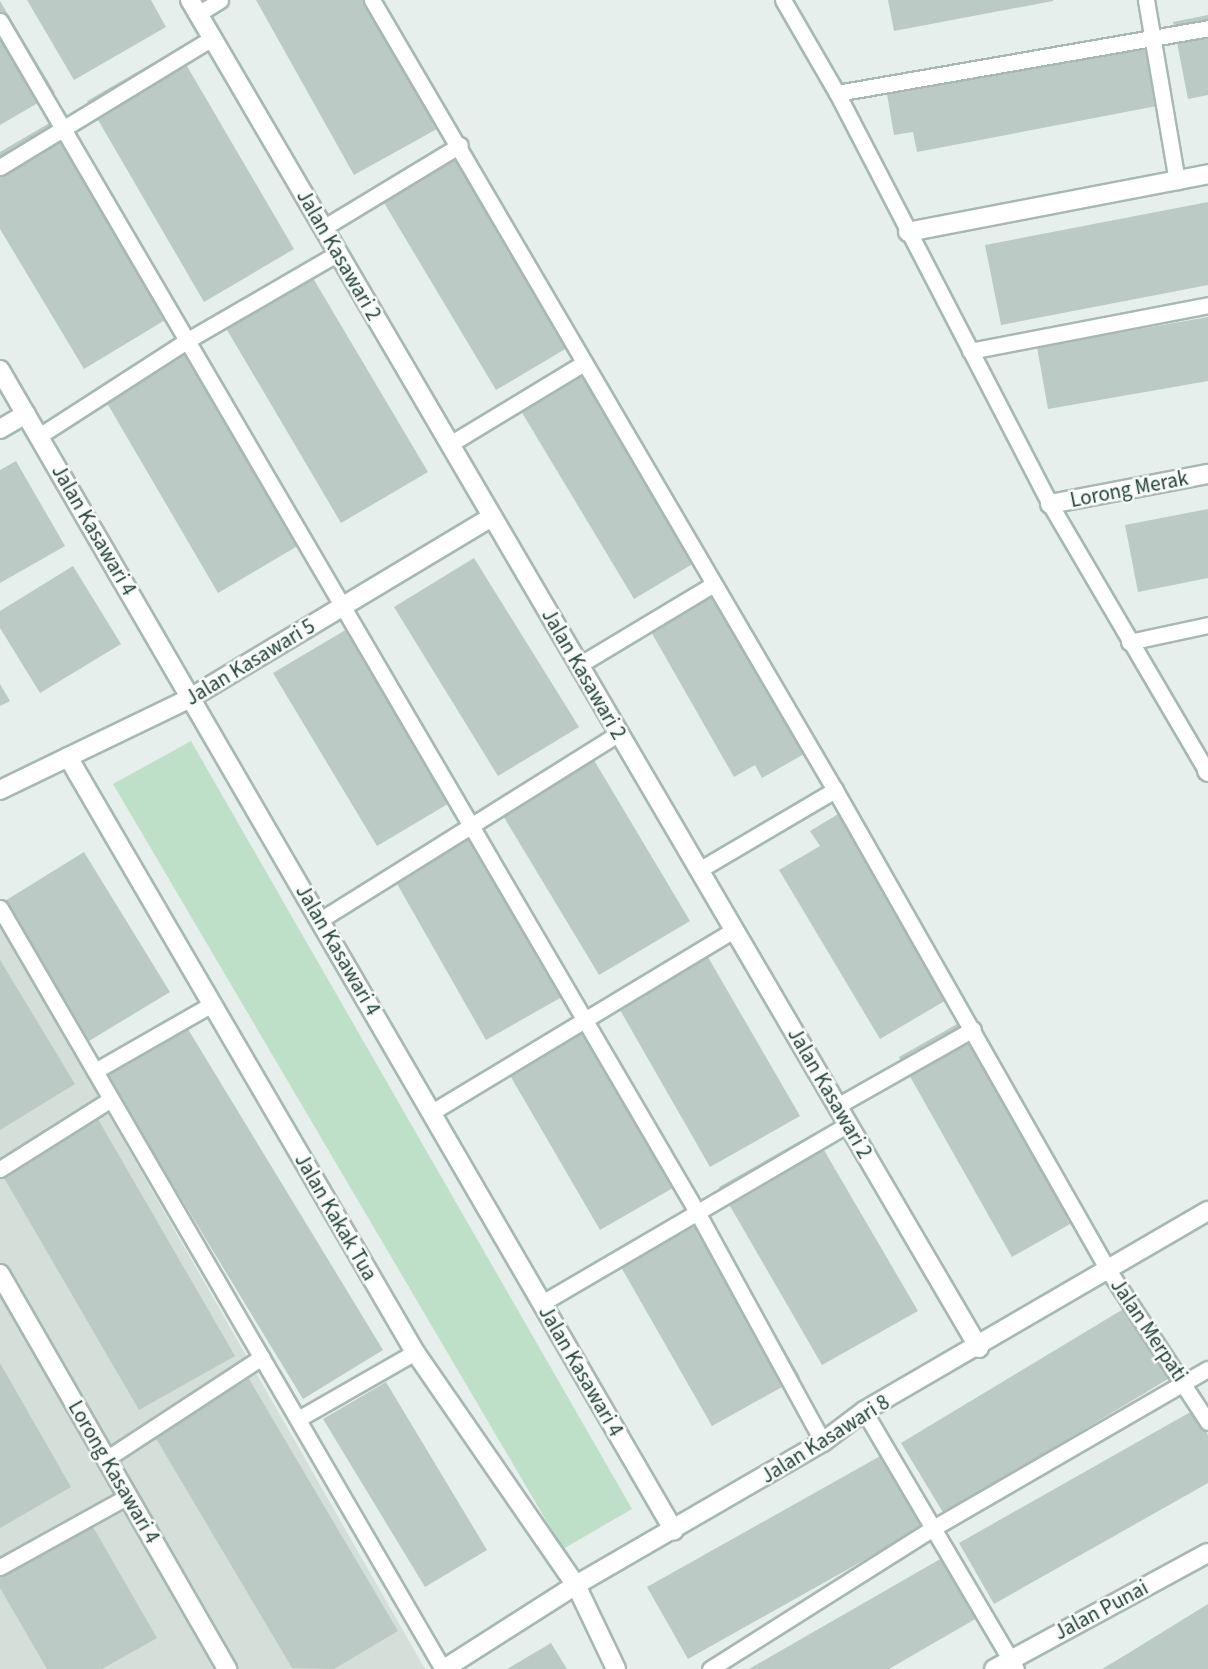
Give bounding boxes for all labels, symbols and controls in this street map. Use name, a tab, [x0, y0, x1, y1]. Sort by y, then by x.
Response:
street label: Jalan Kasawari 2	[291, 185, 387, 325]
street label: Jalan Kasawari 4	[46, 460, 142, 600]
street label: Lorong Merak	[1068, 465, 1190, 513]
street label: Jalan Kasawari 2	[536, 604, 632, 744]
street label: Jalan Kasawari 5	[181, 613, 319, 711]
street label: Jalan Kasawari 4	[290, 880, 386, 1020]
street label: Jalan Kasawari 2	[782, 1023, 878, 1163]
street label: Jalan Kakak Tua	[289, 1149, 383, 1285]
street label: Jalan Merpati	[1105, 1274, 1193, 1386]
street label: Jalan Kasawari 4	[533, 1301, 629, 1441]
street label: Jalan Kasawari 8	[756, 1389, 894, 1489]
street label: Lorong Kasawari 4	[63, 1396, 165, 1548]
street label: Jalan Punai	[1050, 1575, 1152, 1645]

